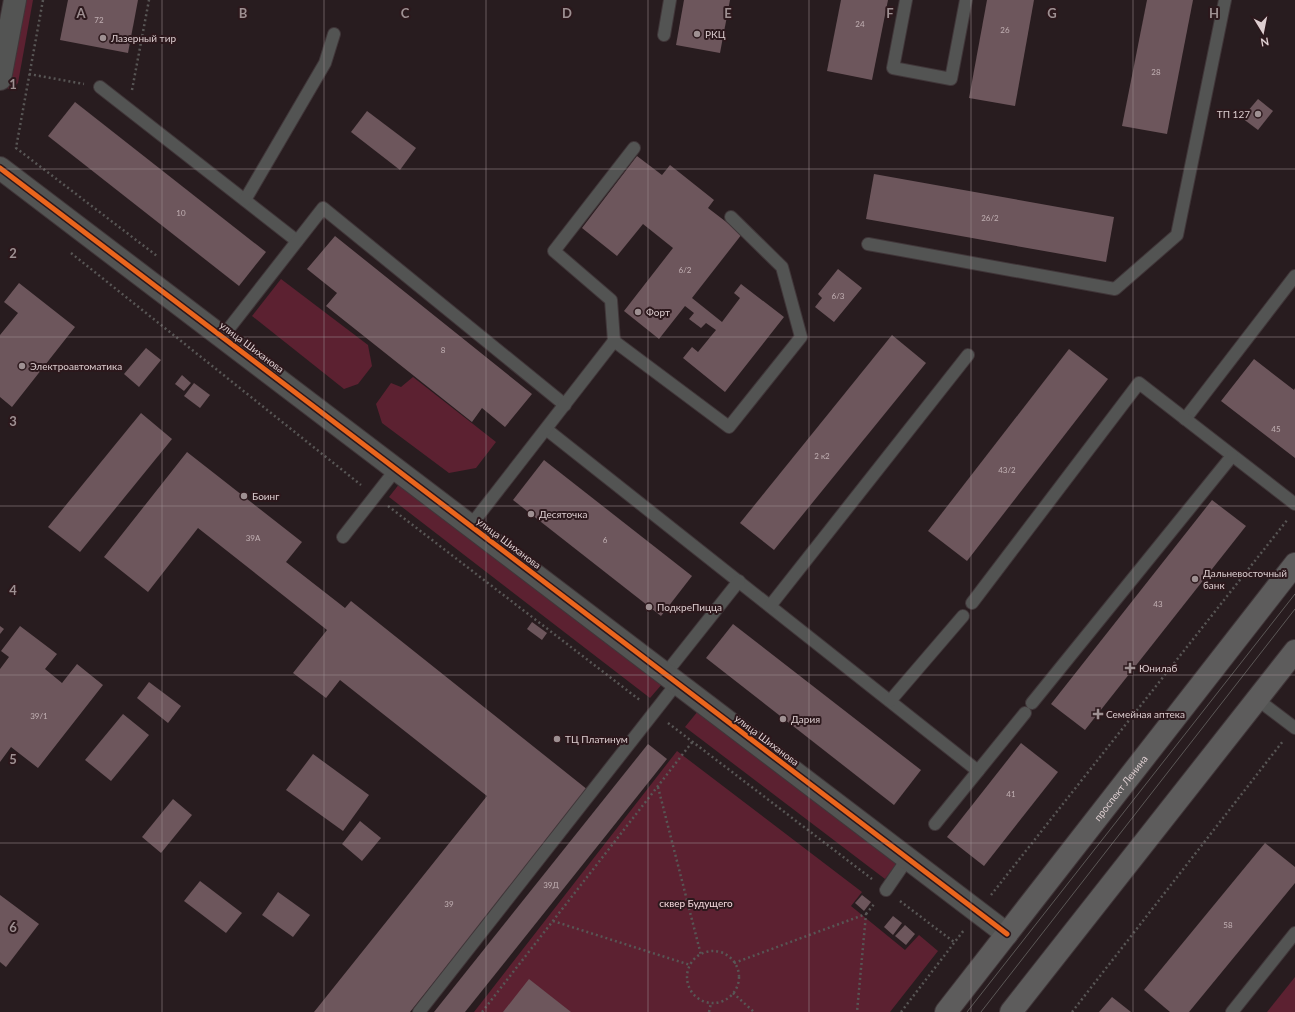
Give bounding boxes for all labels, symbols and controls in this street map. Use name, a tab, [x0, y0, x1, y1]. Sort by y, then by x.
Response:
text: A	[75, 5, 86, 21]
text: B	[239, 5, 248, 21]
text: C	[401, 5, 410, 21]
text: D	[562, 5, 572, 21]
text: E	[724, 5, 732, 21]
text: F	[886, 5, 894, 21]
text: G	[1047, 5, 1057, 21]
text: H	[1209, 5, 1219, 21]
north arrow	[1243, 12, 1283, 52]
house number: 72	[94, 15, 104, 25]
house number: 24	[855, 19, 865, 29]
house number: 26	[1000, 25, 1010, 35]
place label: РКЦ	[705, 28, 726, 40]
marker: РКЦ	[692, 29, 702, 39]
place label: Лазерный тир	[110, 32, 176, 44]
marker: Лазерный тир	[98, 33, 108, 43]
text: N	[1260, 35, 1270, 49]
house number: 28	[1151, 67, 1161, 77]
text: 1	[9, 76, 17, 92]
place label: ТП 127	[1217, 108, 1250, 120]
marker: ТП 127	[1253, 109, 1263, 119]
house number: 10	[176, 208, 186, 218]
house number: 26/2	[981, 213, 999, 223]
text: 2	[9, 245, 17, 261]
house number: 6/2	[679, 265, 692, 275]
house number: 6/3	[832, 291, 845, 301]
place label: Форт	[646, 306, 670, 318]
marker: Форт	[633, 307, 643, 317]
street label: улица Шиханова	[217, 319, 287, 375]
house number: 8	[441, 345, 446, 355]
place label: Электроавтоматика	[30, 360, 122, 372]
marker: Электроавтоматика	[17, 361, 27, 371]
text: 3	[9, 413, 17, 429]
house number: 45	[1271, 424, 1281, 434]
house number: 2 к2	[814, 451, 830, 461]
house number: 43/2	[998, 465, 1016, 475]
place label: Боинг	[252, 490, 279, 502]
marker: Боинг	[239, 491, 249, 501]
place label: Десяточка	[539, 508, 587, 520]
marker: Десяточка	[526, 509, 536, 519]
street label: улица Шиханова	[474, 515, 544, 571]
house number: 39А	[246, 533, 261, 543]
house number: 6	[603, 535, 608, 545]
place label: Дальневосточный банк	[1203, 567, 1287, 591]
marker: Дальневосточный банк	[1190, 574, 1200, 584]
text: 4	[9, 582, 17, 598]
house number: 43	[1153, 599, 1163, 609]
place label: ПодкреПицца	[657, 601, 722, 613]
marker: ПодкреПицца	[644, 602, 654, 612]
marker: Юнилаб	[1124, 662, 1136, 674]
place label: Юнилаб	[1139, 662, 1178, 674]
place label: Семейная аптека	[1106, 708, 1185, 720]
marker: Семейная аптека	[1093, 709, 1103, 719]
house number: 39/1	[30, 711, 48, 721]
street label: улица Шиханова	[732, 712, 802, 768]
place label: Дария	[791, 713, 820, 725]
marker: Дария	[778, 714, 788, 724]
place label: ТЦ Платинум	[565, 733, 628, 745]
marker: ТЦ Платинум	[552, 734, 562, 744]
text: 5	[9, 751, 17, 767]
street label: проспект Ленина	[1091, 753, 1150, 823]
house number: 41	[1006, 789, 1016, 799]
house number: 39Д	[543, 880, 559, 890]
park label: сквер Будущего	[659, 897, 733, 909]
house number: 39	[444, 899, 454, 909]
text: 6	[9, 919, 17, 935]
house number: 58	[1223, 920, 1233, 930]

